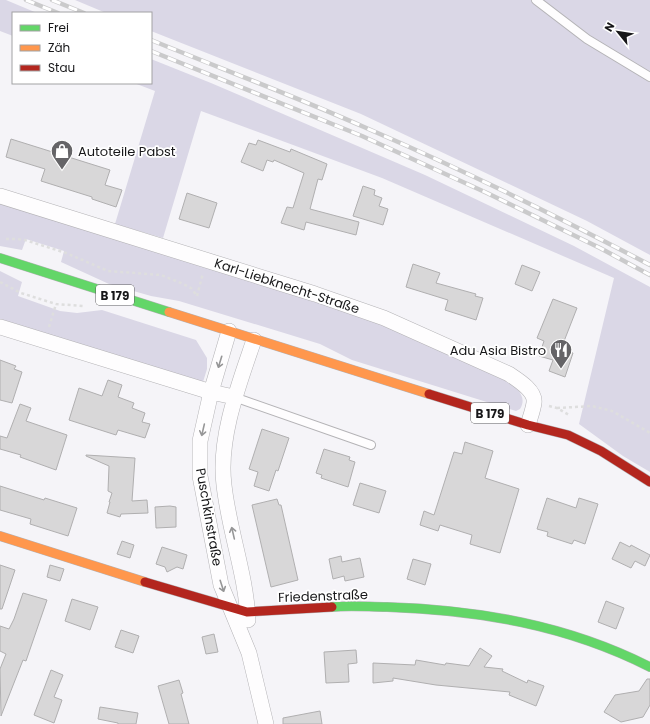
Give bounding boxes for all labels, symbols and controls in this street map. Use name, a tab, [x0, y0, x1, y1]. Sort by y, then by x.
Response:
legend	[12, 12, 152, 84]
north arrow	[598, 12, 638, 52]
text: Frei	[48, 19, 69, 36]
text: N	[600, 19, 618, 35]
text: Zäh	[48, 39, 70, 56]
text: Stau	[48, 59, 75, 76]
shop icon: Autoteile Pabst	[49, 138, 75, 171]
place label: Autoteile Pabst	[78, 142, 176, 161]
street label: Karl-Liebknecht-Straße	[212, 254, 362, 318]
road number: B 179	[96, 285, 134, 305]
restaurant icon: Adu Asia Bistro	[548, 337, 574, 370]
place label: Adu Asia Bistro	[450, 341, 546, 360]
one-way arrow	[216, 356, 224, 368]
road number: B 179	[471, 403, 509, 423]
one-way arrow	[198, 424, 206, 437]
street label: Puschkinstraße	[191, 467, 227, 567]
one-way arrow	[228, 526, 236, 539]
one-way arrow	[219, 579, 227, 591]
street label: Friedenstraße	[278, 585, 368, 607]

